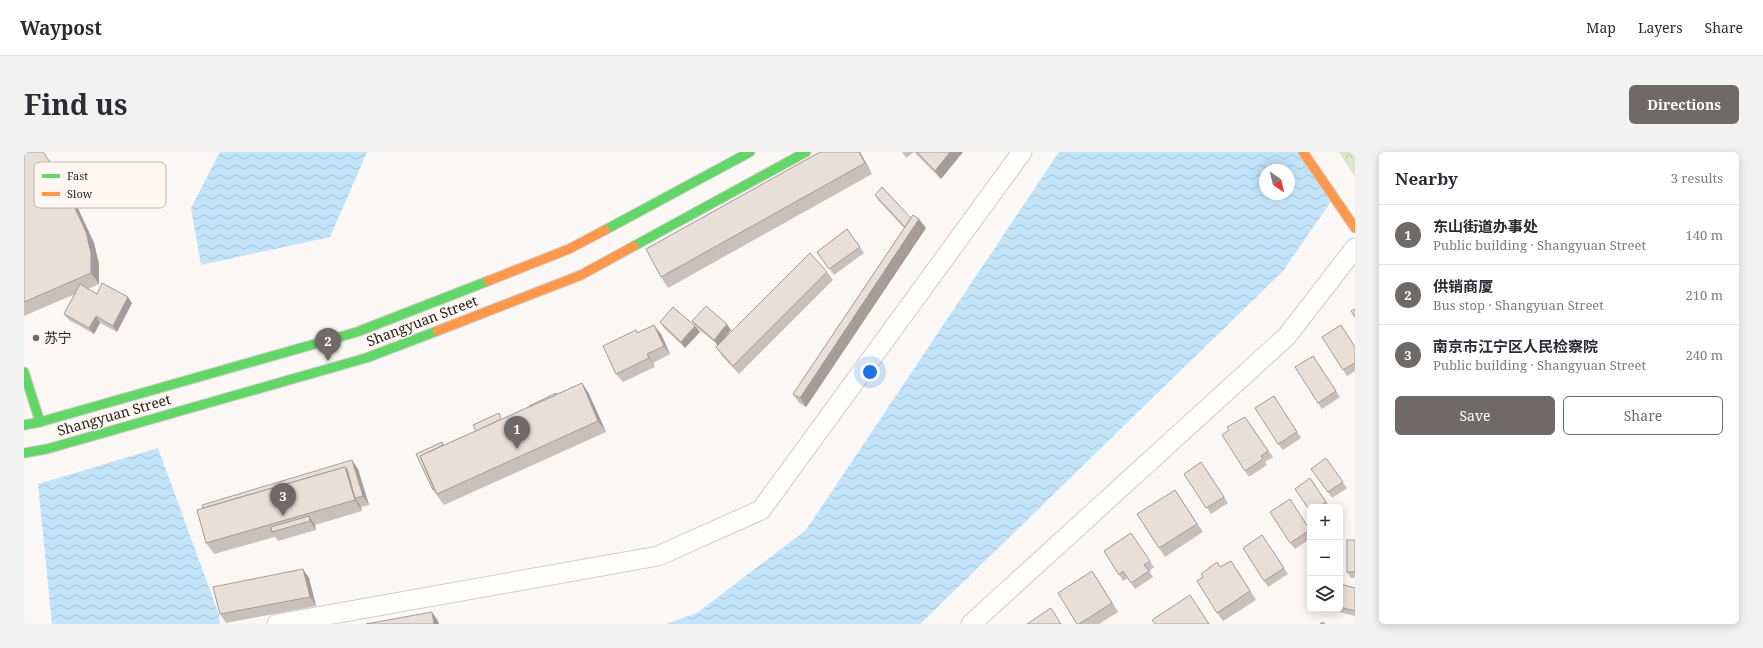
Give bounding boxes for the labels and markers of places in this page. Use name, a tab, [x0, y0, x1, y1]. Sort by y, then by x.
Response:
place label: 苏宁	[44, 328, 72, 347]
pin: 2	[315, 328, 341, 361]
marker: 苏宁	[31, 333, 41, 343]
pin: 1	[504, 416, 530, 449]
pin: 3	[270, 483, 296, 516]

